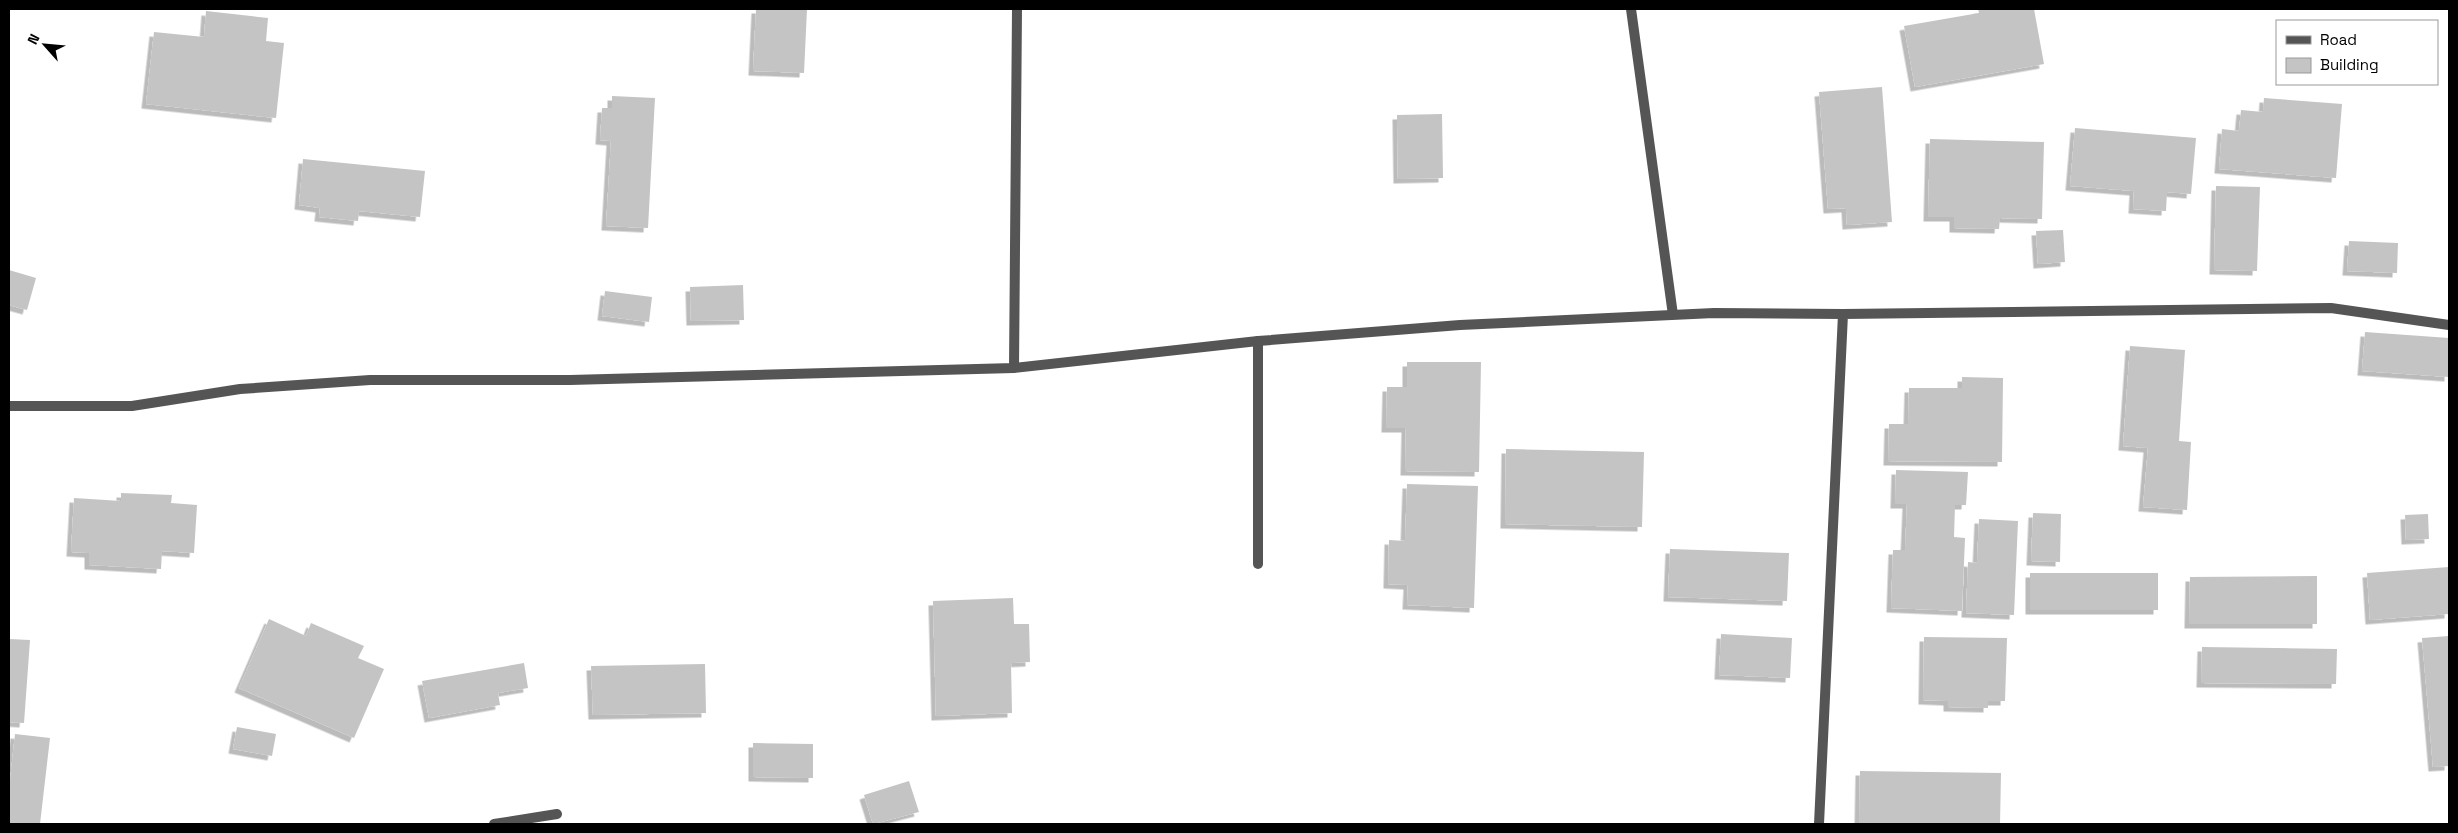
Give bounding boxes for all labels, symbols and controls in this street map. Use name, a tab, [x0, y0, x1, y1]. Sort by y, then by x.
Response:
north arrow	[20, 20, 70, 70]
legend	[2276, 20, 2438, 85]
text: Road	[2320, 30, 2357, 49]
text: N	[23, 31, 44, 47]
text: Building	[2320, 55, 2379, 74]

